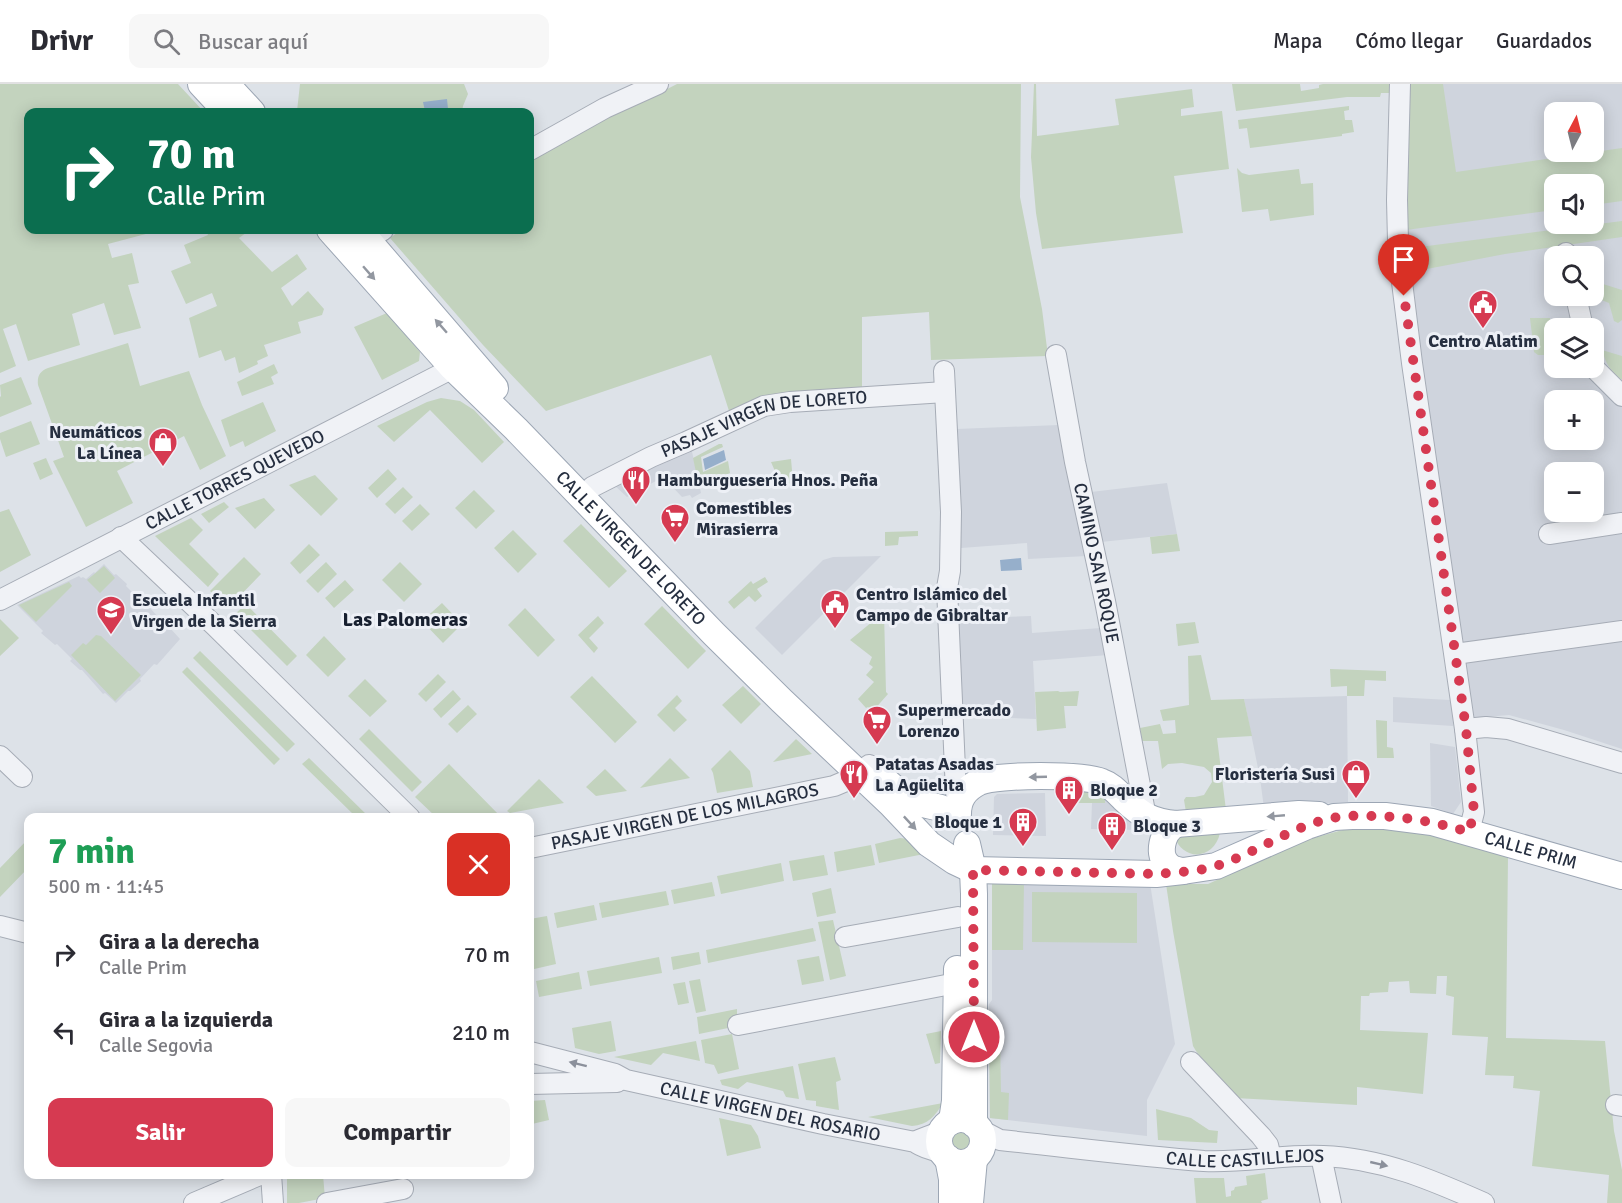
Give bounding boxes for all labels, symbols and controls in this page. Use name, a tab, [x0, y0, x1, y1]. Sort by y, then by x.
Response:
search box	[129, 14, 549, 68]
text: Drivr	[30, 24, 93, 58]
icon: search	[150, 25, 183, 58]
text: Buscar aquí	[198, 28, 308, 55]
text: Mapa	[1273, 28, 1322, 54]
text: Cómo llegar	[1355, 28, 1463, 54]
text: Guardados	[1496, 28, 1592, 54]
north arrow	[1544, 102, 1604, 162]
map controls	[1544, 102, 1604, 522]
text: 70 m	[147, 129, 236, 180]
icon: right	[48, 132, 126, 210]
button: sound	[1544, 174, 1604, 234]
text: Calle Prim	[147, 180, 266, 213]
pin	[1378, 234, 1429, 296]
icon: arrive	[1387, 243, 1420, 276]
button: search	[1544, 246, 1604, 306]
one-way arrow	[362, 266, 376, 281]
public building icon: Centro Alatim	[1467, 288, 1499, 330]
one-way arrow	[435, 318, 448, 334]
button: layers	[1544, 318, 1604, 378]
place label: Centro Alatim	[1428, 330, 1538, 352]
street label: PASAJE VIRGEN DE LORETO	[658, 386, 868, 462]
button: +	[1544, 390, 1604, 450]
place label: Neumáticos La Línea	[49, 421, 142, 464]
street label: CALLE TORRES QUEVEDO	[142, 425, 328, 535]
shop icon: Neumáticos La Línea	[147, 426, 179, 468]
button: −	[1544, 462, 1604, 522]
restaurant icon: Hamburguesería Hnos. Peña	[620, 464, 652, 506]
street label: CALLE VIRGEN DE LORETO	[551, 466, 711, 630]
place label: Hamburguesería Hnos. Peña	[657, 469, 878, 491]
street label: CAMINO SAN ROQUE	[1069, 481, 1124, 645]
place label: Comestibles Mirasierra	[696, 497, 792, 540]
supermarket icon: Comestibles Mirasierra	[659, 502, 691, 544]
place label: Centro Islámico del Campo de Gibraltar	[856, 583, 1009, 626]
public building icon: Centro Islámico del Campo de Gibraltar	[819, 588, 851, 630]
place label: Escuela Infantil Virgen de la Sierra	[132, 589, 277, 632]
school or university icon: Escuela Infantil Virgen de la Sierra	[95, 594, 127, 636]
district label: Las Palomeras	[342, 607, 468, 632]
place label: Supermercado Lorenzo	[898, 699, 1011, 742]
supermarket icon: Supermercado Lorenzo	[861, 704, 893, 746]
place label: Patatas Asadas La Agüelita	[875, 753, 994, 796]
restaurant icon: Patatas Asadas La Agüelita	[838, 758, 870, 800]
shop icon: Floristería Susi	[1340, 758, 1372, 800]
place label: Floristería Susi	[1215, 763, 1335, 785]
one-way arrow	[1028, 773, 1047, 782]
building icon: Bloque 2	[1053, 774, 1085, 816]
street label: PASAJE VIRGEN DE LOS MILAGROS	[549, 778, 820, 854]
place label: Bloque 2	[1090, 779, 1158, 801]
building icon: Bloque 1	[1007, 806, 1039, 848]
building icon: Bloque 3	[1096, 810, 1128, 852]
place label: Bloque 1	[934, 811, 1002, 833]
one-way arrow	[1266, 811, 1285, 821]
place label: Bloque 3	[1133, 815, 1201, 837]
one-way arrow	[902, 816, 916, 830]
street label: CALLE PRIM	[1482, 826, 1580, 874]
text: 7 min	[48, 829, 135, 874]
button: close	[447, 833, 510, 896]
text: 500 m · 11:45	[48, 874, 164, 899]
text: Gira a la derecha	[99, 928, 260, 955]
icon: right	[48, 938, 81, 971]
text: 70 m	[464, 941, 510, 968]
text: Calle Prim	[99, 955, 187, 980]
position arrow	[942, 1005, 1006, 1069]
text: Gira a la izquierda	[99, 1006, 273, 1033]
icon: left	[48, 1016, 81, 1049]
text: 210 m	[452, 1019, 510, 1046]
text: Calle Segovia	[99, 1033, 213, 1058]
one-way arrow	[569, 1059, 588, 1069]
street label: CALLE VIRGEN DEL ROSARIO	[658, 1077, 882, 1146]
button: Salir	[48, 1098, 273, 1167]
button: Compartir	[285, 1098, 510, 1167]
street label: CALLE CASTILLEJOS	[1165, 1145, 1325, 1172]
one-way arrow	[1370, 1160, 1388, 1170]

